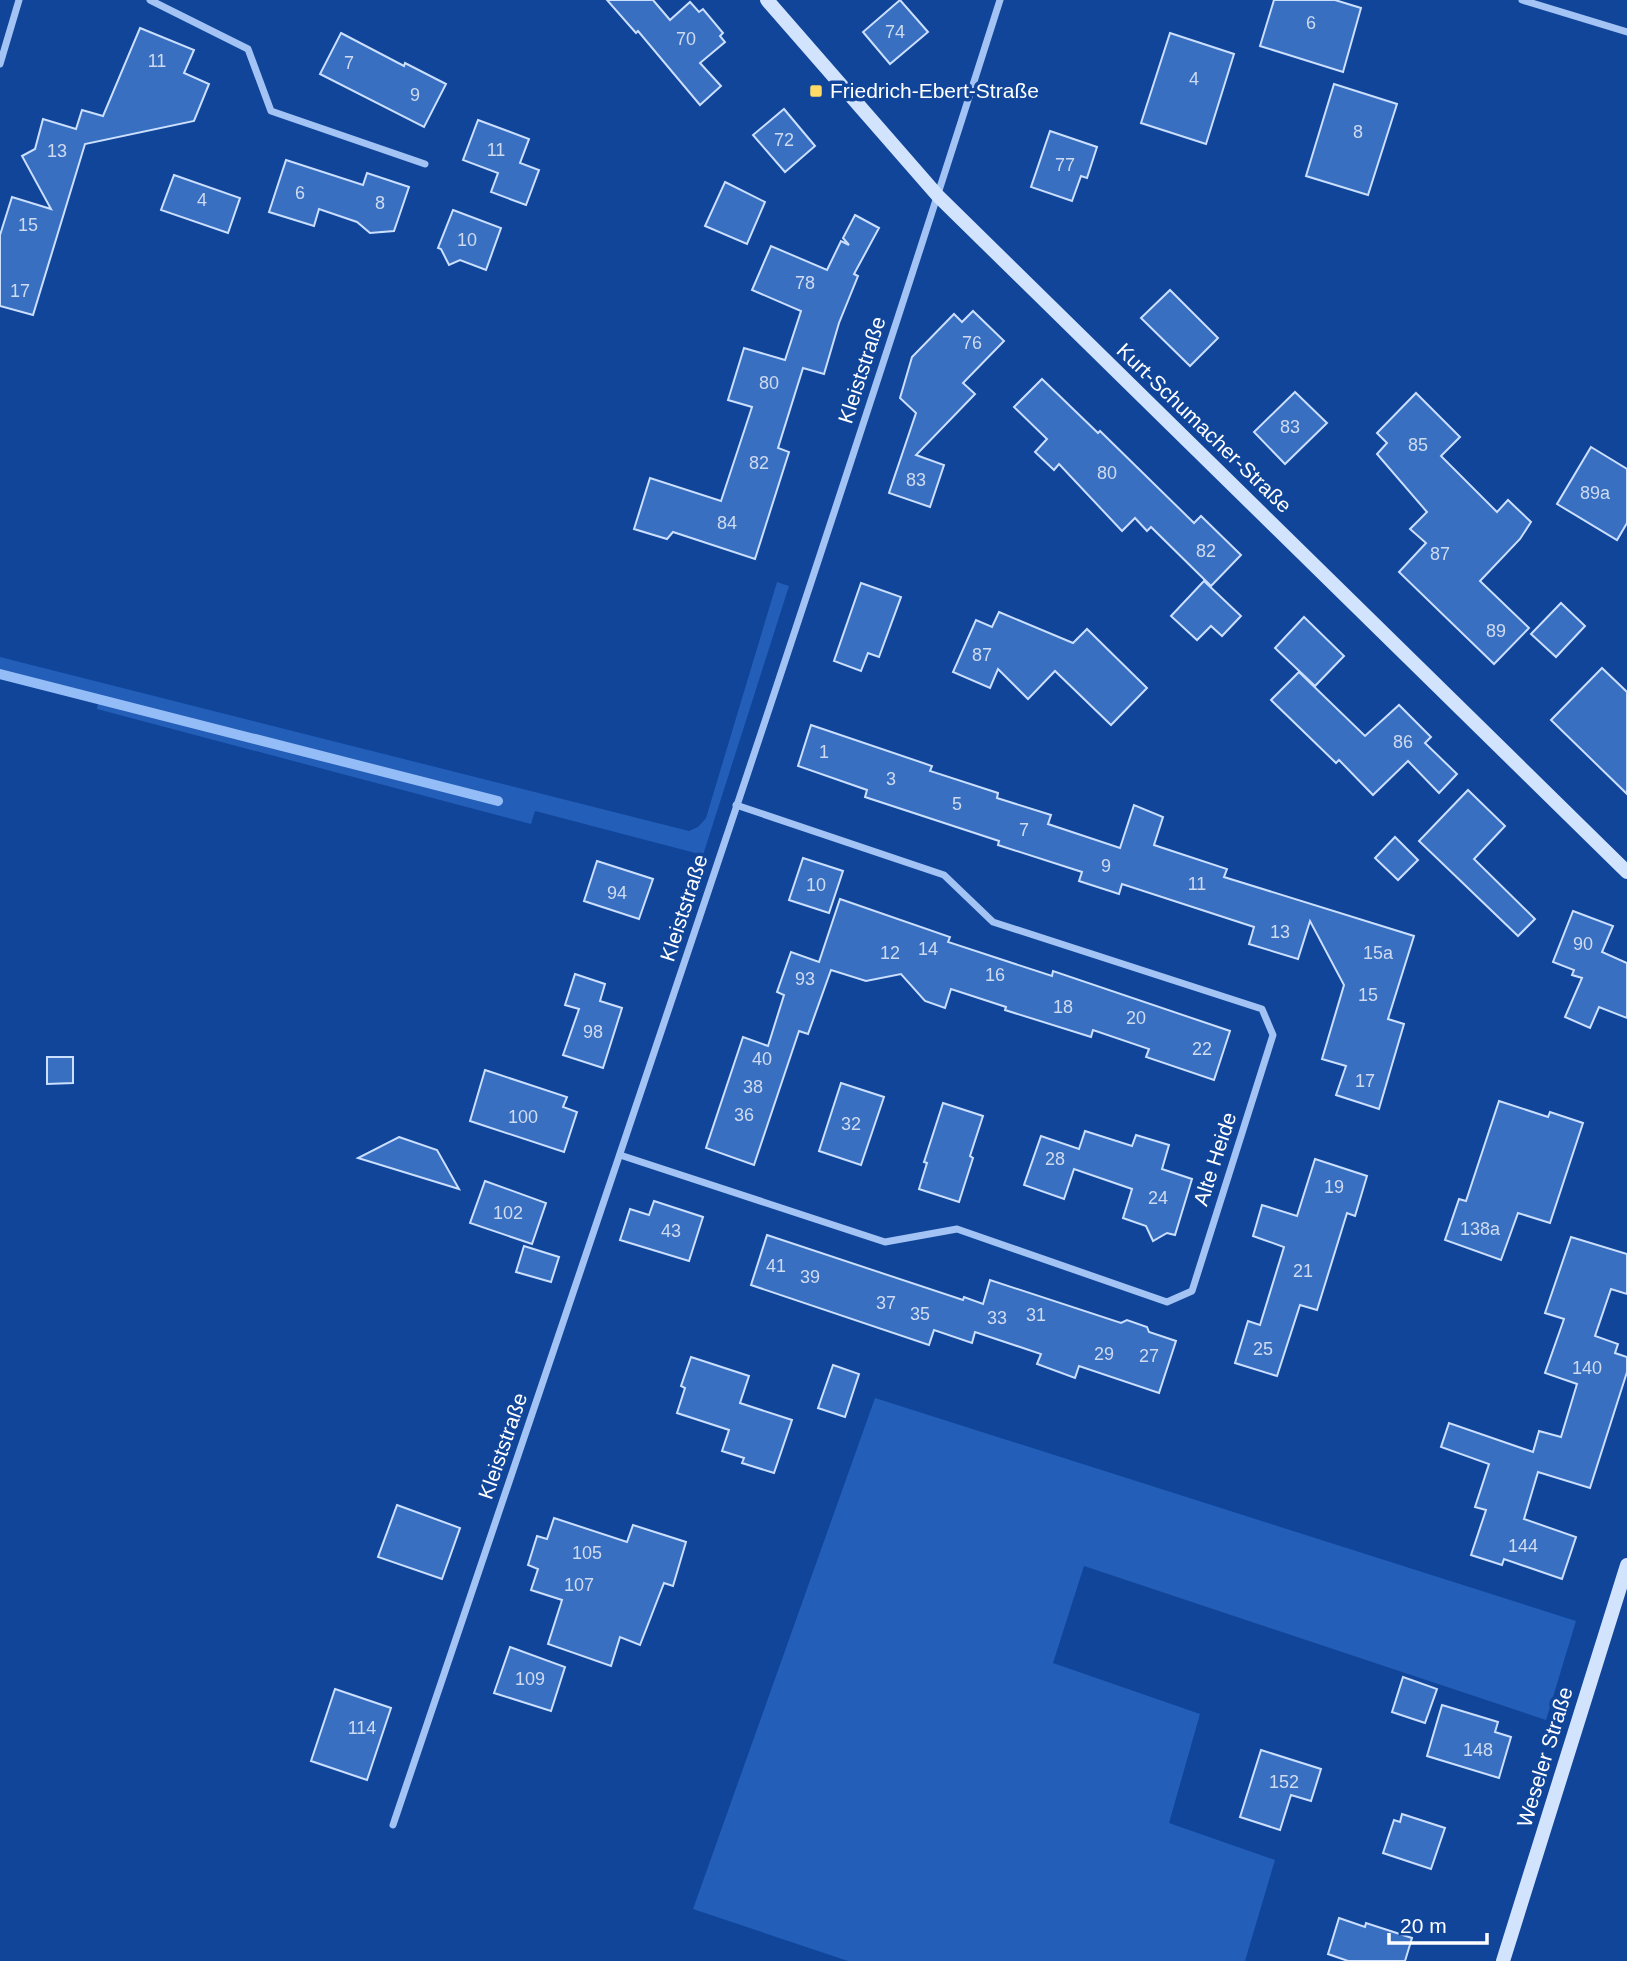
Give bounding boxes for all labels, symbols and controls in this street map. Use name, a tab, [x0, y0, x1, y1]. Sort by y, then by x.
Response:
house number: 6	[1306, 13, 1316, 33]
house number: 74	[885, 22, 905, 42]
house number: 70	[676, 29, 696, 49]
house number: 11	[148, 51, 166, 71]
house number: 7	[344, 53, 354, 73]
house number: 4	[1189, 69, 1199, 89]
place label: Friedrich-Ebert-Straße	[830, 79, 1039, 102]
marker: Friedrich-Ebert-Straße	[808, 83, 824, 99]
house number: 9	[410, 85, 420, 105]
house number: 8	[1353, 122, 1363, 142]
house number: 72	[774, 130, 794, 150]
house number: 11	[487, 140, 505, 160]
house number: 13	[47, 141, 67, 161]
house number: 77	[1055, 155, 1075, 175]
house number: 6	[295, 183, 305, 203]
house number: 4	[197, 190, 207, 210]
house number: 8	[375, 193, 385, 213]
house number: 15	[18, 215, 38, 235]
house number: 10	[457, 230, 477, 250]
house number: 78	[795, 273, 815, 293]
house number: 17	[10, 281, 30, 301]
street label: Kleiststraße	[833, 314, 890, 426]
house number: 76	[962, 333, 982, 353]
street label: Kurt-Schumacher-Straße	[1112, 338, 1296, 517]
house number: 80	[759, 373, 779, 393]
house number: 83	[1280, 417, 1300, 437]
house number: 85	[1408, 435, 1428, 455]
house number: 82	[749, 453, 769, 473]
house number: 80	[1097, 463, 1117, 483]
house number: 83	[906, 470, 926, 490]
house number: 89a	[1580, 483, 1611, 503]
house number: 84	[717, 513, 737, 533]
house number: 82	[1196, 541, 1216, 561]
house number: 87	[1430, 544, 1450, 564]
house number: 89	[1486, 621, 1506, 641]
house number: 87	[972, 645, 992, 665]
house number: 86	[1393, 732, 1413, 752]
house number: 1	[819, 742, 829, 762]
house number: 3	[886, 769, 896, 789]
house number: 5	[952, 794, 962, 814]
house number: 7	[1019, 820, 1029, 840]
street label: Kleiststraße	[655, 852, 712, 964]
house number: 9	[1101, 856, 1111, 876]
house number: 11	[1188, 874, 1206, 894]
house number: 10	[806, 875, 826, 895]
house number: 94	[607, 883, 627, 903]
house number: 13	[1270, 922, 1290, 942]
house number: 90	[1573, 934, 1593, 954]
house number: 14	[918, 939, 938, 959]
house number: 12	[880, 943, 900, 963]
house number: 15a	[1363, 943, 1394, 963]
house number: 16	[985, 965, 1005, 985]
house number: 93	[795, 969, 815, 989]
house number: 15	[1358, 985, 1378, 1005]
house number: 18	[1053, 997, 1073, 1017]
house number: 20	[1126, 1008, 1146, 1028]
house number: 98	[583, 1022, 603, 1042]
house number: 22	[1192, 1039, 1212, 1059]
house number: 40	[752, 1049, 772, 1069]
house number: 17	[1355, 1071, 1375, 1091]
house number: 38	[743, 1077, 763, 1097]
house number: 36	[734, 1105, 754, 1125]
house number: 100	[508, 1107, 538, 1127]
street label: Alte Heide	[1189, 1109, 1240, 1208]
house number: 32	[841, 1114, 861, 1134]
house number: 28	[1045, 1149, 1065, 1169]
house number: 19	[1324, 1177, 1344, 1197]
house number: 24	[1148, 1188, 1168, 1208]
house number: 102	[493, 1203, 523, 1223]
house number: 138a	[1460, 1219, 1501, 1239]
house number: 43	[661, 1221, 681, 1241]
house number: 41	[766, 1256, 786, 1276]
house number: 21	[1293, 1261, 1313, 1281]
house number: 39	[800, 1267, 820, 1287]
house number: 37	[876, 1293, 896, 1313]
house number: 35	[910, 1304, 930, 1324]
house number: 31	[1026, 1305, 1046, 1325]
house number: 33	[987, 1308, 1007, 1328]
house number: 25	[1253, 1339, 1273, 1359]
house number: 29	[1094, 1344, 1114, 1364]
house number: 27	[1139, 1346, 1159, 1366]
house number: 140	[1572, 1358, 1602, 1378]
street label: Kleiststraße	[474, 1390, 531, 1502]
house number: 144	[1508, 1536, 1538, 1556]
house number: 105	[572, 1543, 602, 1563]
house number: 107	[564, 1575, 594, 1595]
house number: 109	[515, 1669, 545, 1689]
street label: Weseler Straße	[1512, 1684, 1577, 1830]
house number: 114	[348, 1718, 376, 1738]
house number: 148	[1463, 1740, 1493, 1760]
house number: 152	[1269, 1772, 1299, 1792]
scale bar	[1389, 1902, 1487, 1946]
text: 20 m	[1400, 1914, 1447, 1937]

